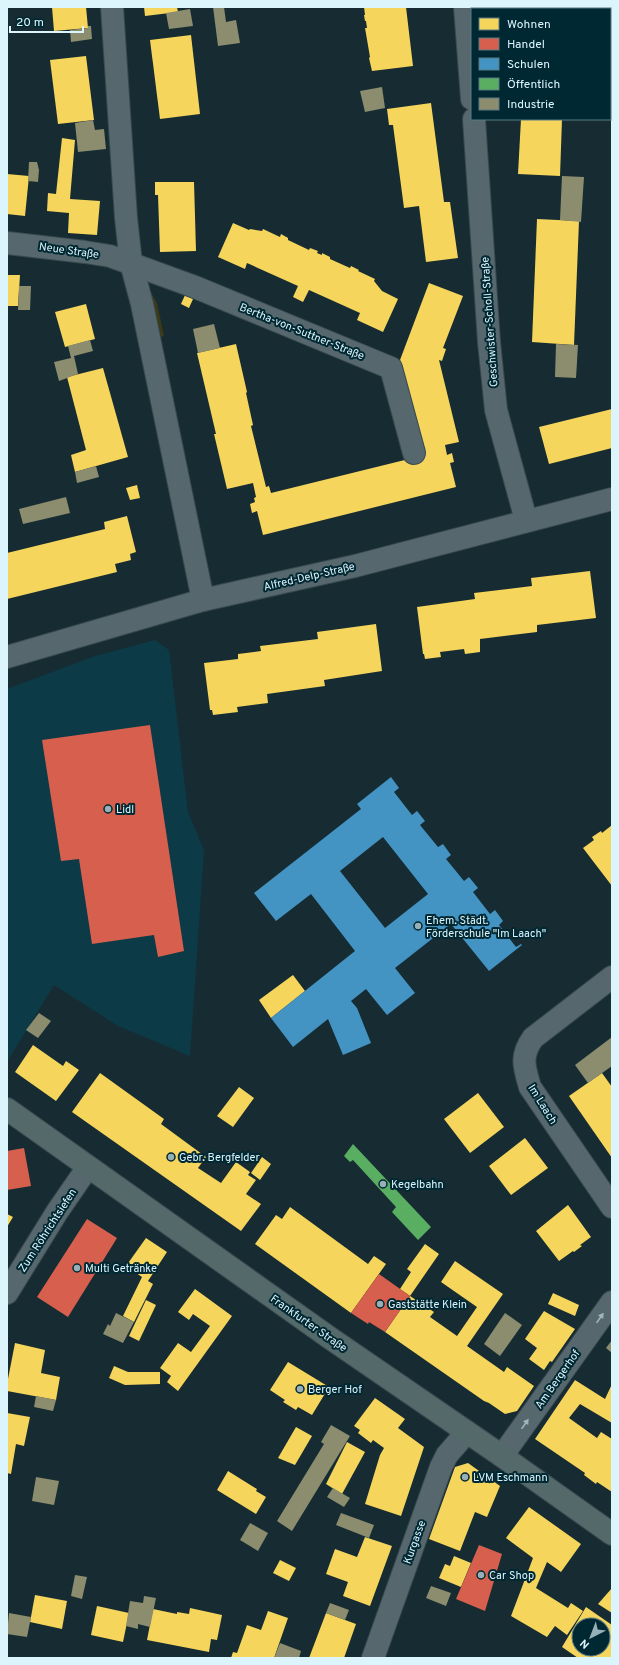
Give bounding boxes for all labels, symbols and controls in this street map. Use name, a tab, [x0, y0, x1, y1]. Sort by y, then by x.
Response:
scale bar	[10, 8, 83, 34]
legend	[471, 8, 611, 120]
text: 20 m	[16, 15, 44, 31]
text: Wohnen	[507, 17, 551, 33]
text: Handel	[507, 37, 545, 53]
text: Schulen	[507, 57, 550, 73]
text: Öffentlich	[507, 77, 560, 93]
text: Industrie	[507, 97, 555, 113]
street label: Neue Straße	[38, 240, 100, 262]
street label: Geschwister-Scholl-Straße	[478, 256, 502, 388]
street label: Bertha-von-Suttner-Straße	[237, 300, 366, 363]
street label: Alfred-Delp-Straße	[262, 560, 356, 594]
place label: Lidl	[116, 803, 134, 817]
marker: Lidl	[103, 804, 113, 814]
place label: Ehem. Städt. Förderschule "Im Laach"	[426, 914, 546, 941]
marker: Ehem. Städt. Förderschule "Im Laach"	[413, 921, 423, 931]
street label: Im Laach	[524, 1082, 560, 1127]
place label: Gebr. Bergfelder	[179, 1151, 261, 1165]
marker: Gebr. Bergfelder	[166, 1152, 176, 1162]
place label: Kegelbahn	[391, 1178, 444, 1192]
marker: Kegelbahn	[378, 1179, 388, 1189]
street label: Zum Röhrichtsiefen	[16, 1186, 80, 1275]
place label: Multi Getränke	[85, 1262, 157, 1276]
marker: Multi Getränke	[72, 1263, 82, 1273]
street label: Frankfurter Straße	[267, 1292, 350, 1356]
place label: Gaststätte Klein	[388, 1298, 467, 1312]
marker: Gaststätte Klein	[375, 1299, 385, 1309]
one-way arrow	[596, 1313, 604, 1324]
street label: Am Bergerhof	[532, 1347, 584, 1412]
place label: Berger Hof	[308, 1383, 362, 1397]
marker: Berger Hof	[295, 1384, 305, 1394]
one-way arrow	[521, 1419, 529, 1430]
place label: LVM Eschmann	[473, 1471, 548, 1485]
marker: LVM Eschmann	[460, 1472, 470, 1482]
street label: Kurgasse	[401, 1518, 429, 1566]
place label: Car Shop	[489, 1569, 534, 1583]
marker: Car Shop	[476, 1570, 486, 1580]
north arrow	[571, 1617, 611, 1657]
text: N	[577, 1636, 593, 1652]

